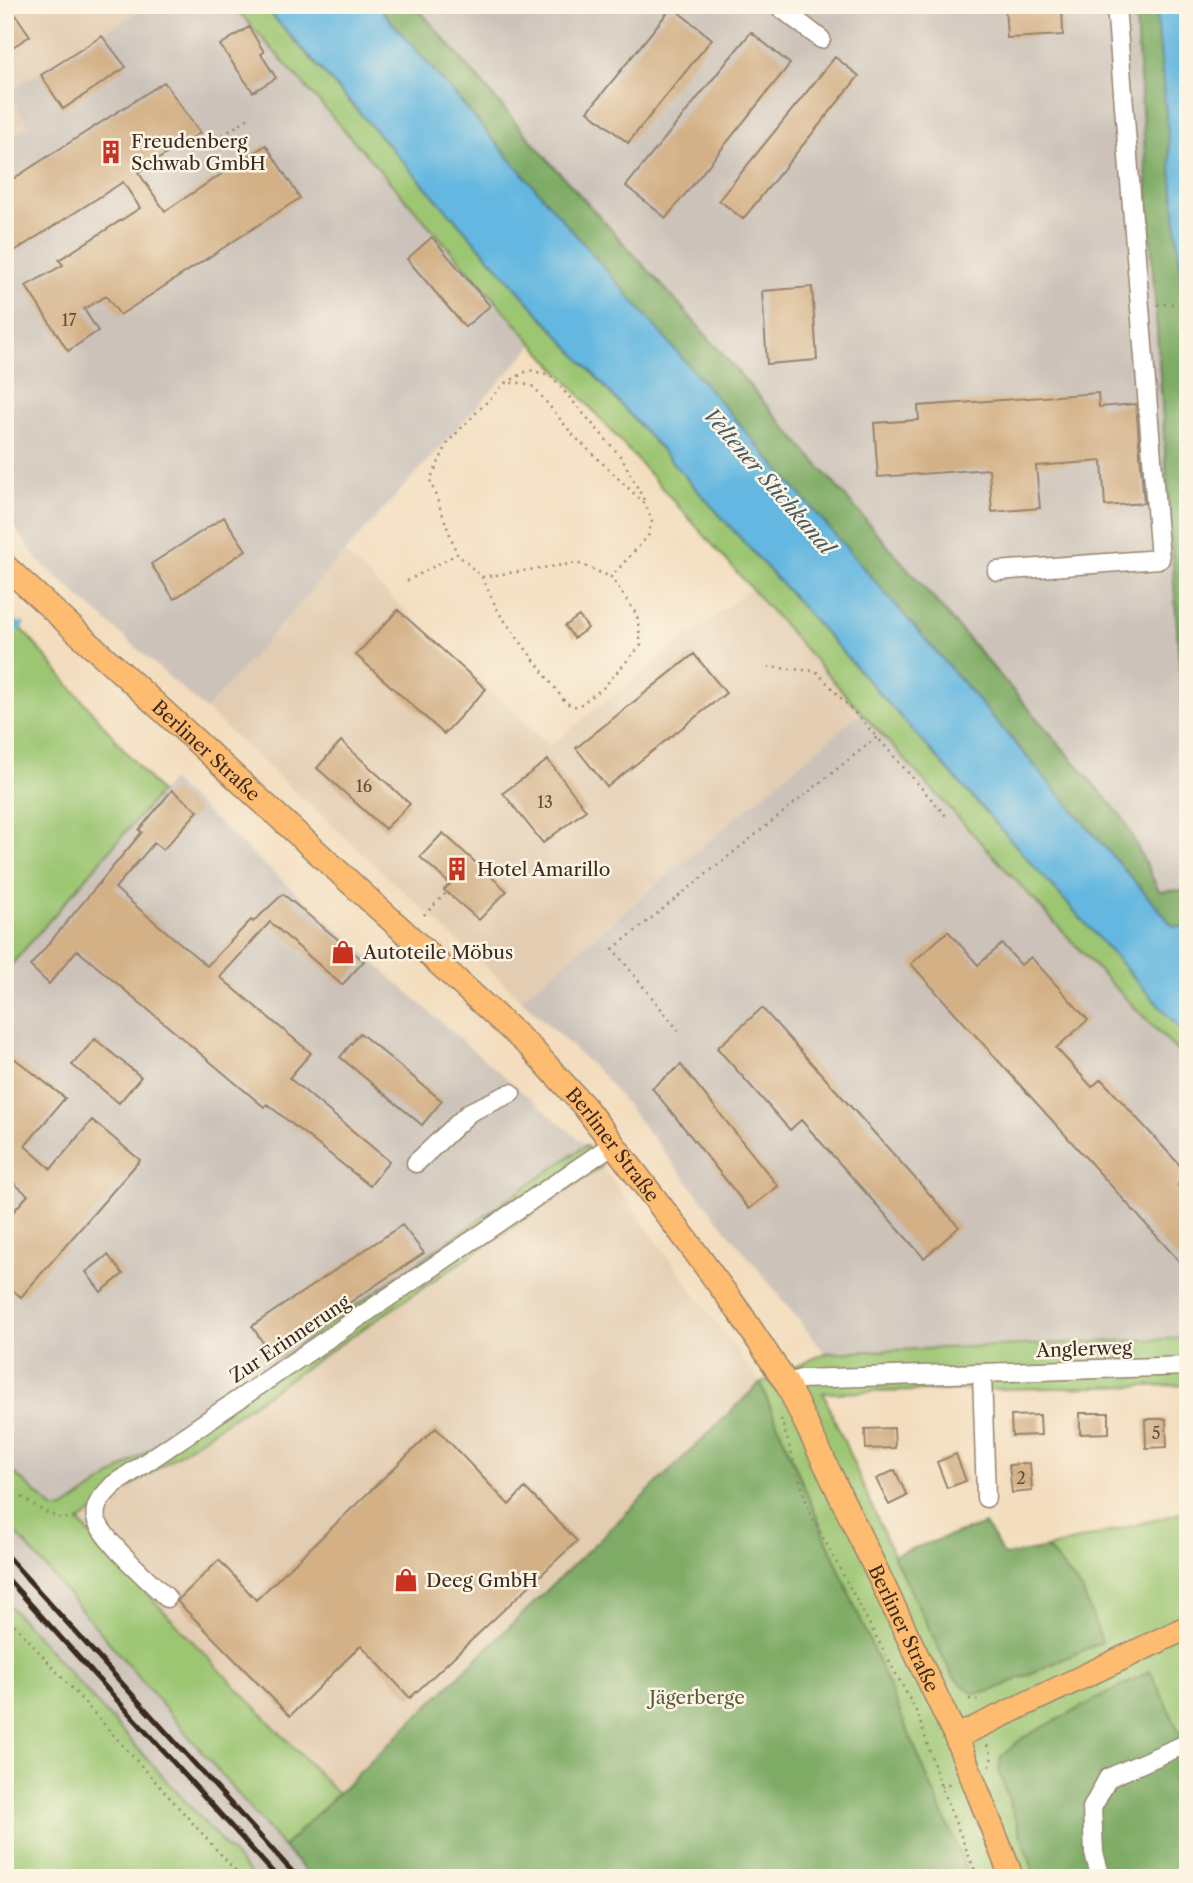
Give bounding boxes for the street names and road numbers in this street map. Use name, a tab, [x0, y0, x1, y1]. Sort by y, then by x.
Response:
street label: Berliner Straße	[147, 695, 265, 806]
street label: Berliner Straße	[561, 1083, 664, 1206]
street label: Zur Erinnerung	[226, 1290, 355, 1388]
street label: Anglerweg	[1035, 1336, 1133, 1362]
street label: Berliner Straße	[864, 1561, 944, 1696]

